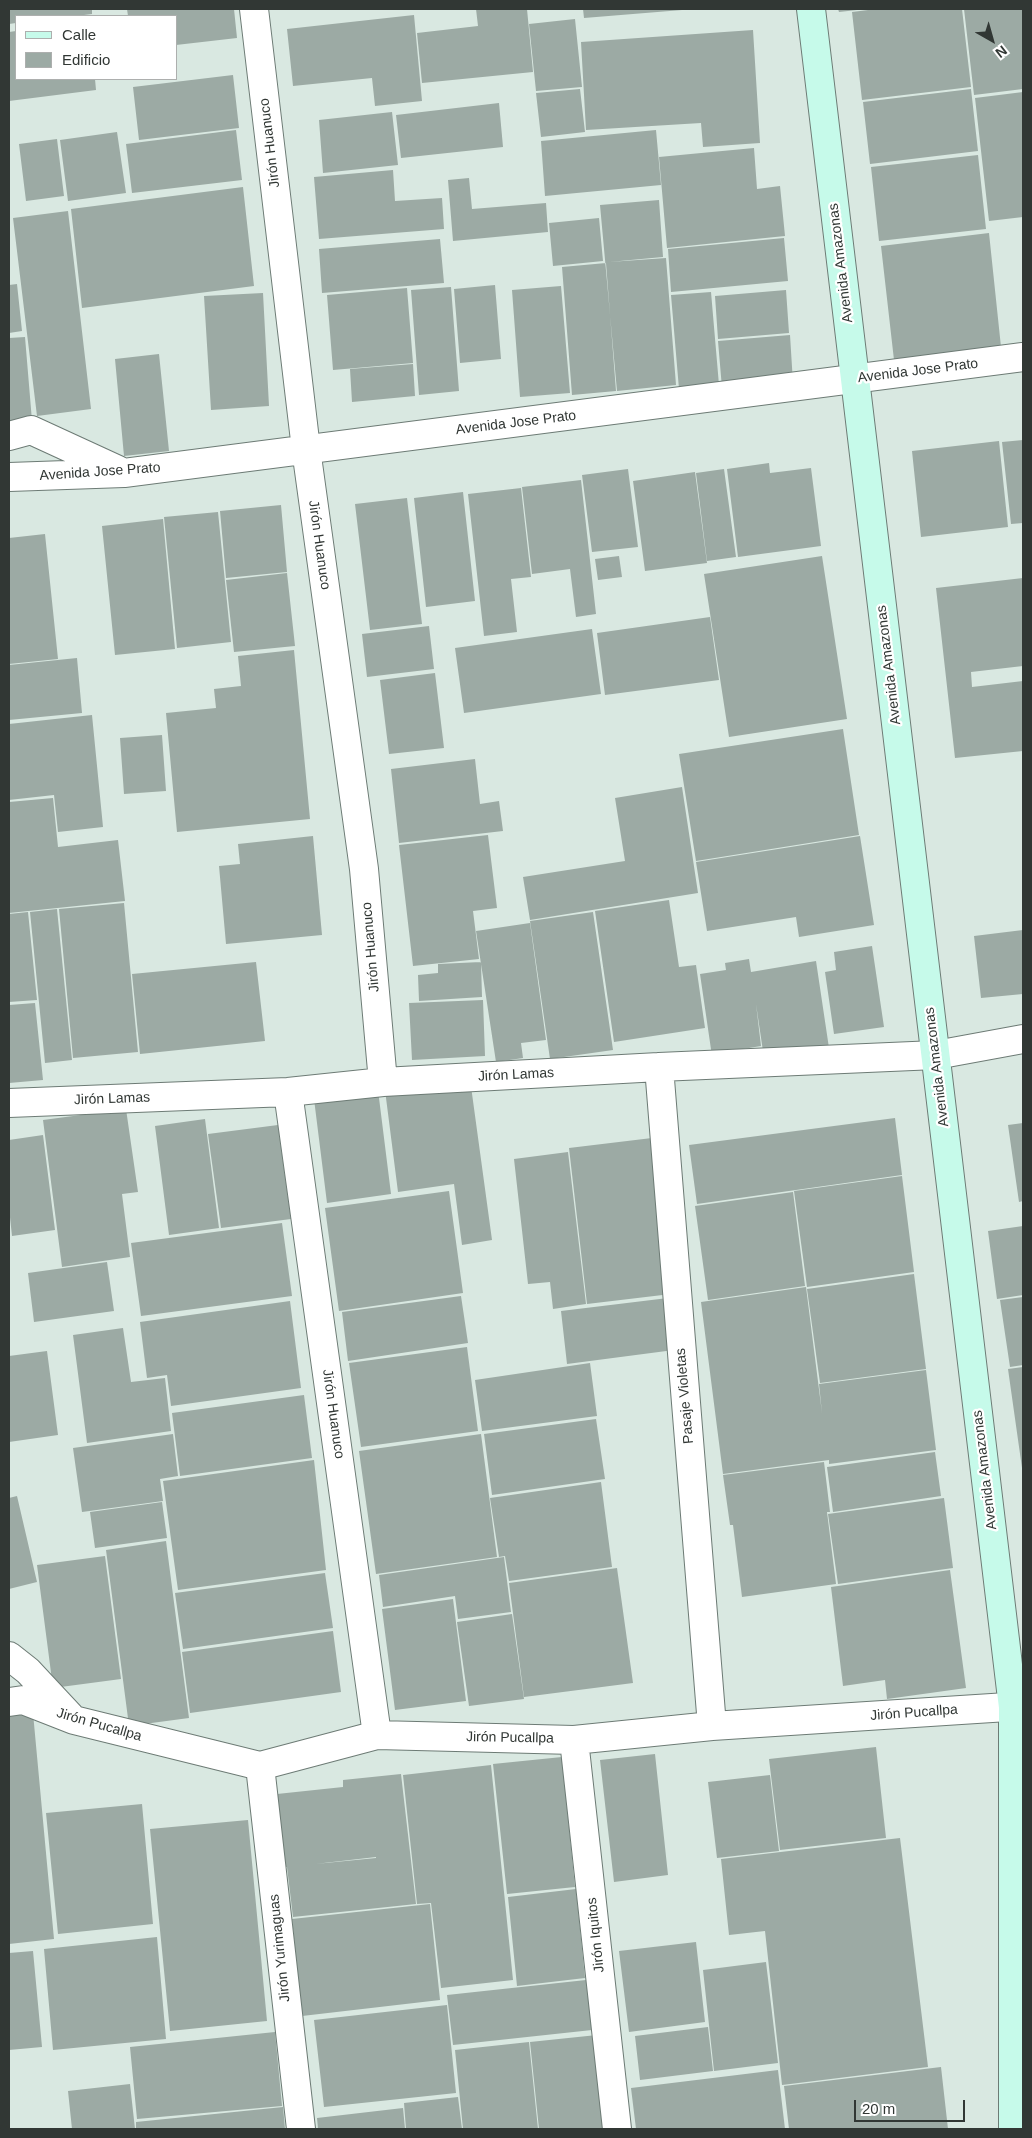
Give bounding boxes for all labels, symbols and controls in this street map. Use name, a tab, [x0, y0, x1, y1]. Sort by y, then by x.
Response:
legend	[15, 15, 178, 80]
north arrow	[967, 15, 1017, 65]
text: Calle	[62, 26, 96, 43]
text: N	[992, 42, 1010, 61]
text: Edificio	[62, 51, 110, 68]
street label: Jirón Huanuco	[256, 97, 284, 189]
street label: Avenida Amazonas	[825, 202, 857, 324]
street label: Avenida Jose Prato	[857, 355, 979, 387]
street label: Avenida Jose Prato	[455, 407, 577, 439]
street label: Avenida Jose Prato	[39, 459, 161, 485]
street label: Jirón Huanuco	[304, 499, 334, 591]
street label: Avenida Amazonas	[873, 604, 905, 726]
street label: Jirón Huanuco	[359, 901, 383, 993]
street label: Avenida Amazonas	[921, 1006, 953, 1128]
street label: Jirón Lamas	[477, 1065, 555, 1085]
street label: Jirón Lamas	[74, 1089, 150, 1109]
street label: Pasaje Violetas	[672, 1347, 698, 1445]
street label: Jirón Huanuco	[318, 1368, 348, 1460]
street label: Avenida Amazonas	[969, 1409, 1001, 1531]
street label: Jirón Pucallpa	[870, 1702, 958, 1724]
street label: Jirón Pucallpa	[54, 1705, 144, 1745]
street label: Jirón Pucallpa	[466, 1729, 554, 1747]
street label: Jirón Yurimaguas	[266, 1893, 294, 2003]
street label: Jirón Iquitos	[584, 1897, 608, 1973]
scale bar	[857, 2090, 968, 2122]
text: 20 m	[862, 2100, 895, 2117]

